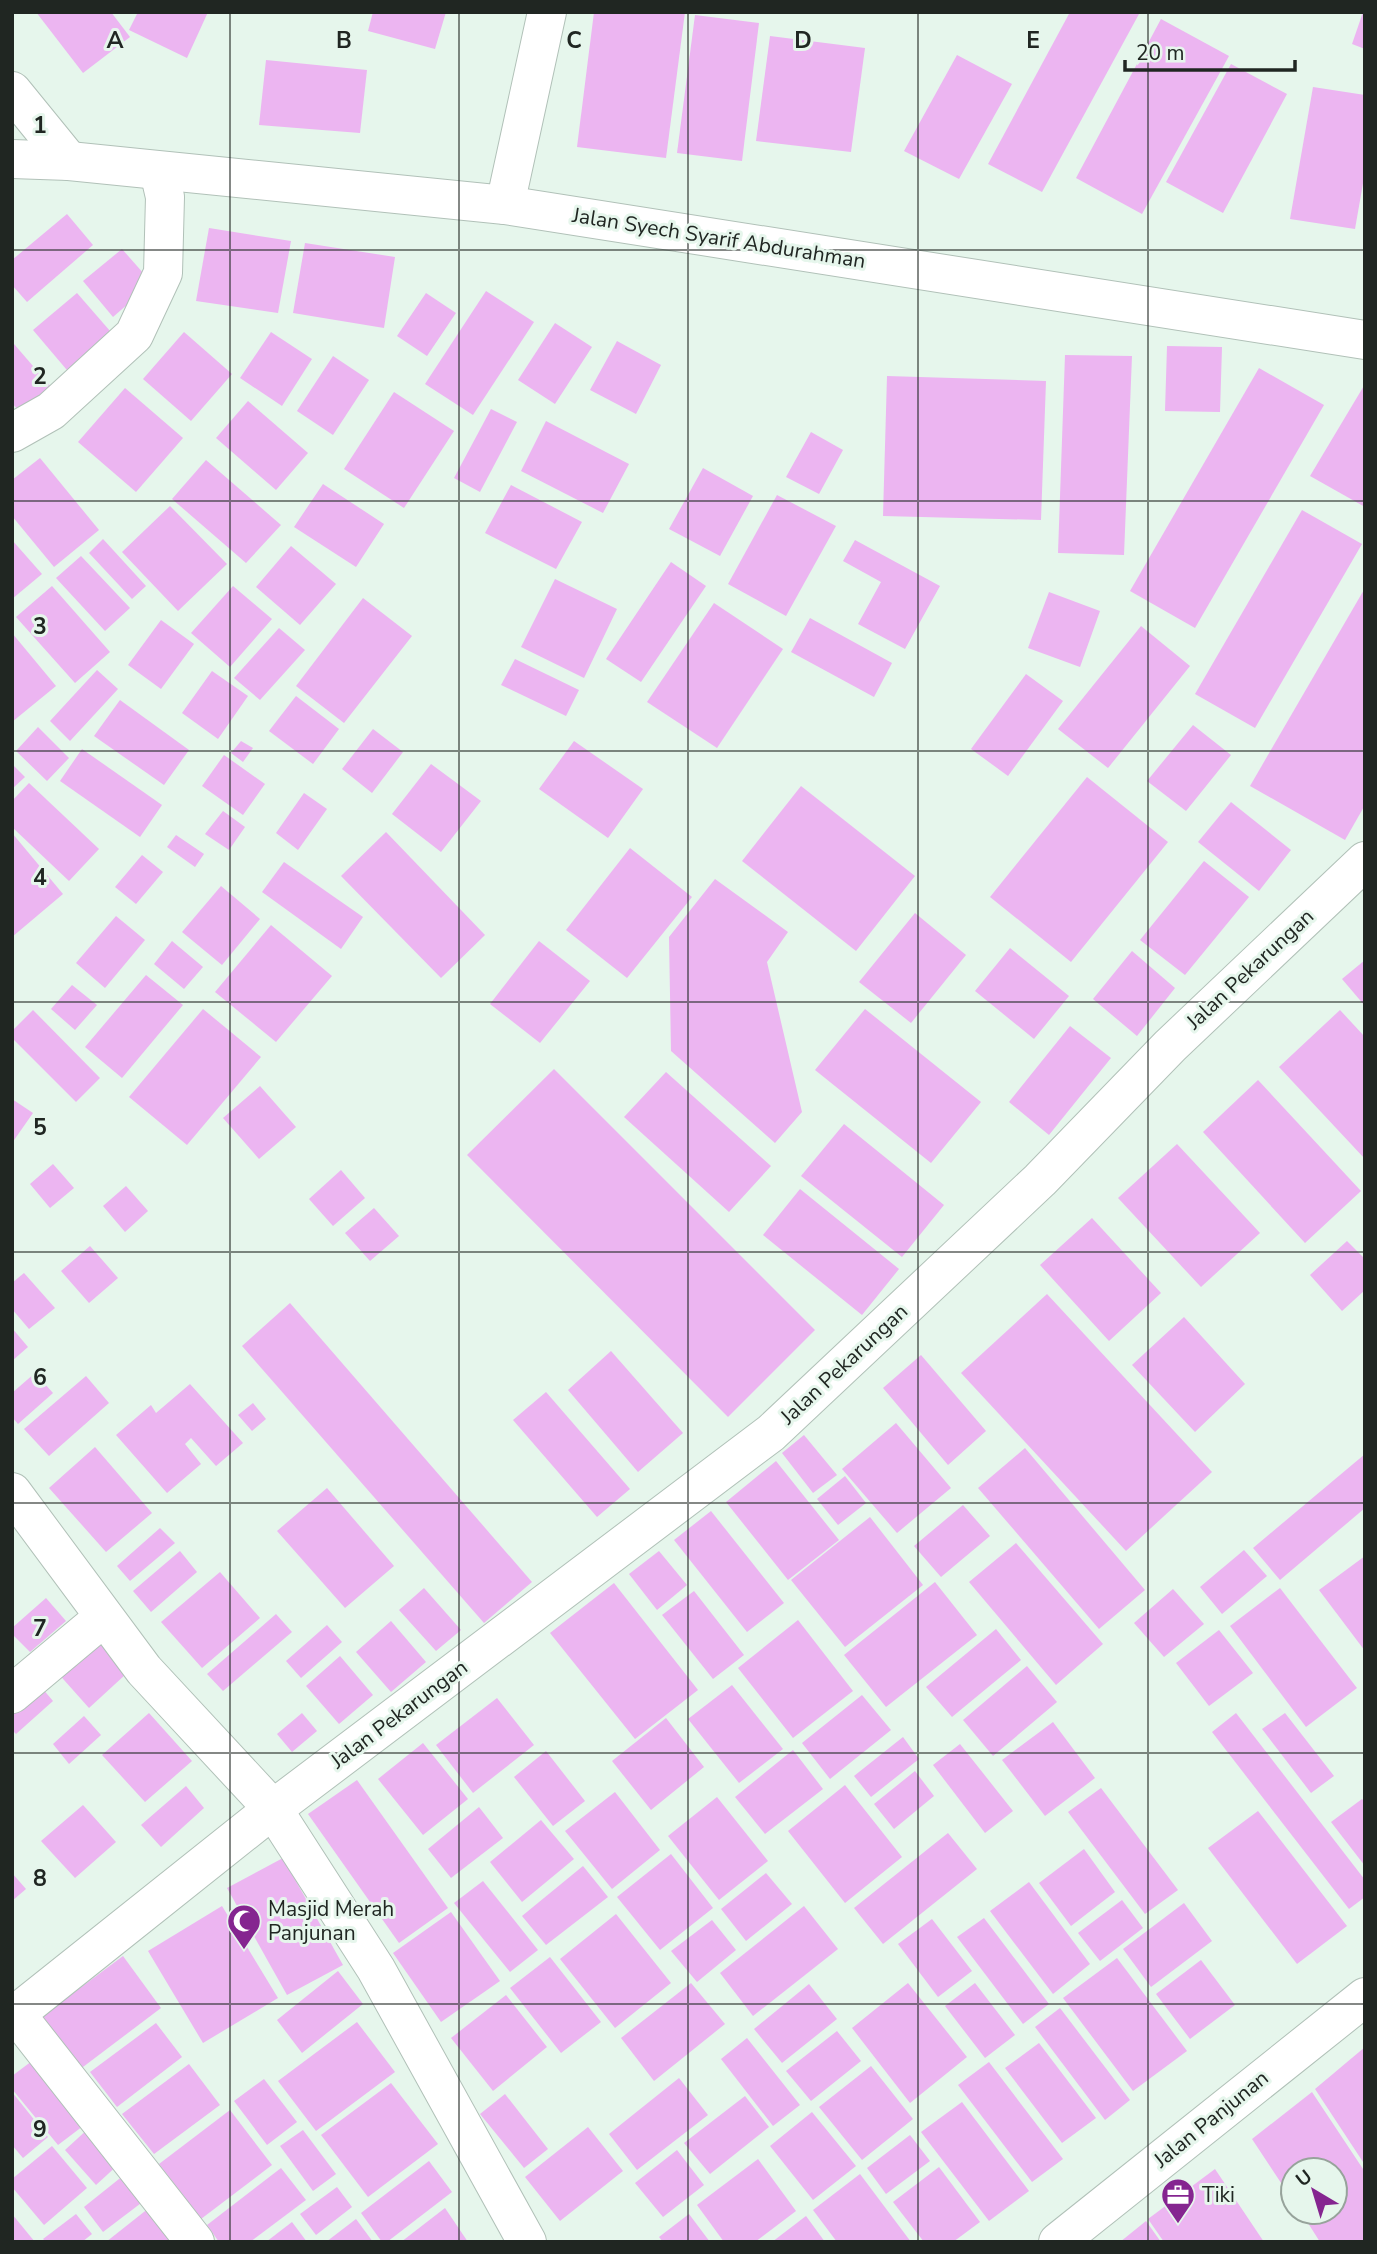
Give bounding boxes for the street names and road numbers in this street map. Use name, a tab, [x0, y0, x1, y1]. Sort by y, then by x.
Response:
street label: Jalan Syech Syarif Abdurahman	[569, 201, 868, 275]
street label: Jalan Pekarungan	[1179, 903, 1320, 1036]
street label: Jalan Pekarungan	[773, 1298, 914, 1431]
street label: Jalan Pekarungan	[324, 1653, 473, 1775]
street label: Jalan Panjunan	[1147, 2064, 1274, 2175]

